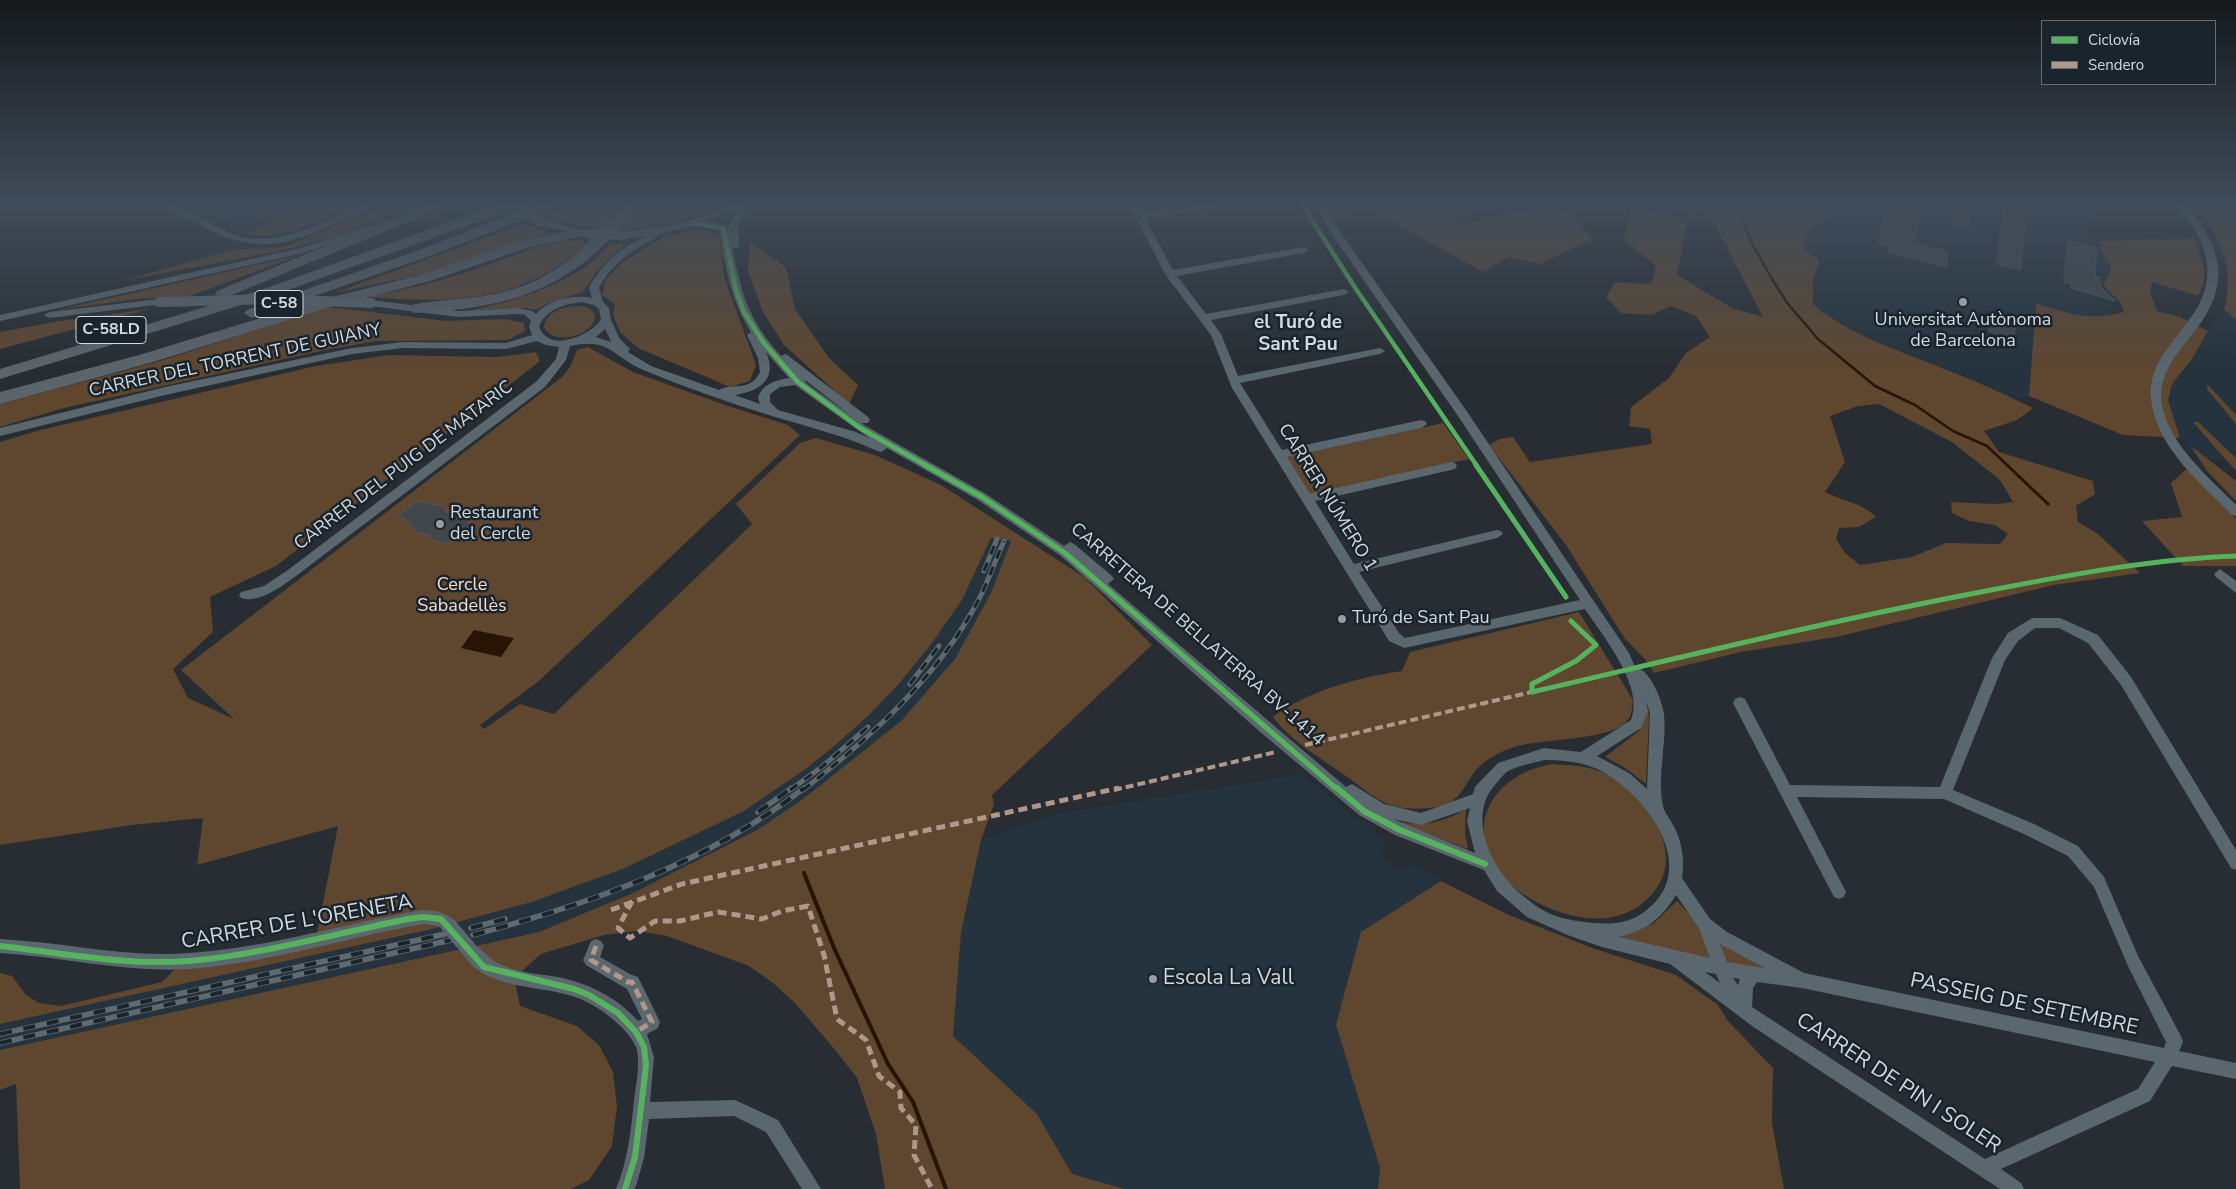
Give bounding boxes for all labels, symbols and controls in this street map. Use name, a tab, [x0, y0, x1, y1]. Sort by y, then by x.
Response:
legend	[2041, 20, 2216, 85]
text: Ciclovía	[2088, 30, 2140, 50]
text: Sendero	[2088, 55, 2144, 75]
road number: C-58	[255, 290, 303, 318]
marker: Universitat Autònoma de Barcelona	[1957, 296, 1969, 308]
place label: Universitat Autònoma de Barcelona	[1875, 310, 2051, 352]
district label: el Turó de Sant Pau	[1254, 312, 1342, 356]
road number: C-58LD	[76, 316, 146, 344]
street label: CARRER DEL TORRENT DE GUIANY	[87, 319, 383, 403]
street label: CARRER DEL PUIG DE MATARIC	[290, 377, 518, 555]
street label: CARRER NÚMERO 1	[1273, 420, 1381, 576]
place label: Restaurant del Cercle	[450, 503, 538, 546]
marker: Restaurant del Cercle	[434, 518, 446, 530]
street label: CARRETERA DE BELLATERRA BV-1414	[1066, 519, 1328, 751]
park label: Cercle Sabadellès	[417, 575, 507, 618]
place label: Turó de Sant Pau	[1352, 608, 1490, 630]
marker: Turó de Sant Pau	[1336, 613, 1348, 625]
street label: CARRER DE L'ORENETA	[179, 890, 415, 956]
place label: Escola La Vall	[1163, 966, 1294, 992]
street label: PASSEIG DE SETEMBRE	[1908, 969, 2140, 1041]
marker: Escola La Vall	[1147, 973, 1159, 985]
street label: CARRER DE PIN I SOLER	[1791, 1008, 2005, 1160]

